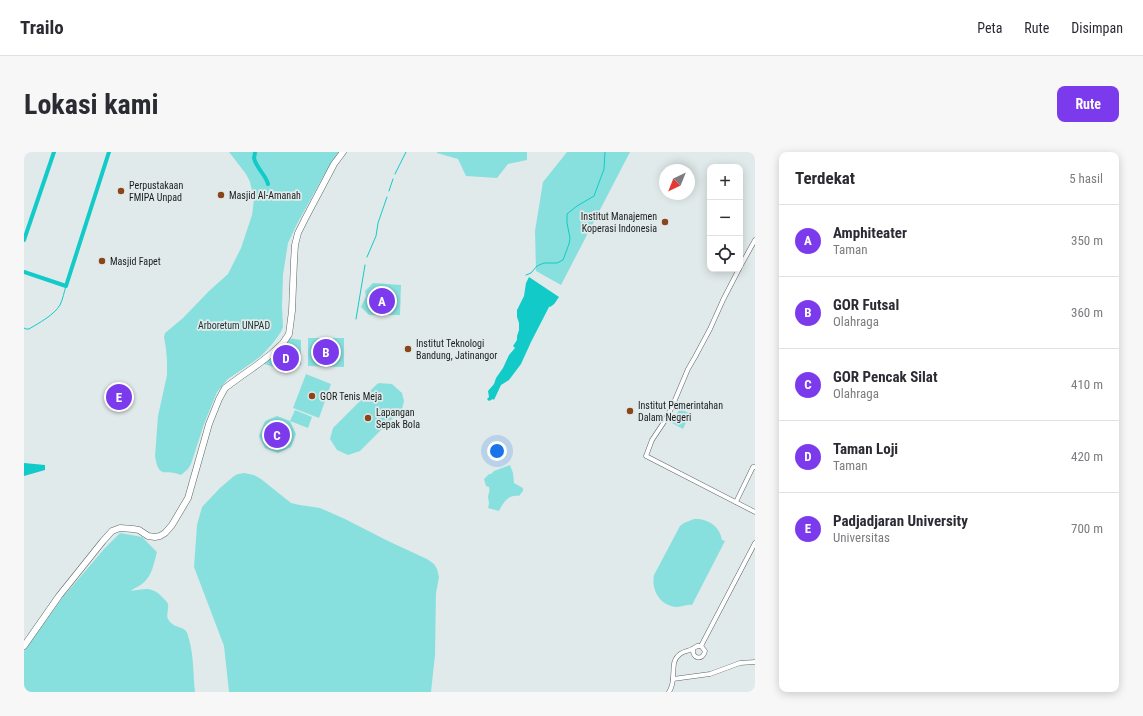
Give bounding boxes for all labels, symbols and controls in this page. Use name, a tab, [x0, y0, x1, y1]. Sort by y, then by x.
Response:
text: Trailo	[20, 16, 64, 39]
text: Peta	[977, 20, 1002, 36]
text: Rute	[1024, 20, 1049, 36]
text: Disimpan	[1071, 20, 1123, 36]
button: Rute	[1057, 86, 1119, 122]
text: Lokasi kami	[24, 88, 159, 121]
north arrow	[659, 164, 695, 200]
map controls	[707, 164, 743, 272]
button: +	[707, 164, 743, 200]
text: Terdekat	[795, 168, 855, 188]
text: 5 hasil	[1069, 171, 1103, 186]
place label: Perpustakaan FMIPA Unpad	[129, 180, 183, 203]
marker: Perpustakaan FMIPA Unpad	[116, 186, 126, 196]
marker: Masjid Al-Amanah	[216, 190, 226, 200]
place label: Masjid Al-Amanah	[229, 190, 301, 201]
button: −	[707, 200, 743, 236]
place label: Institut Manajemen Koperasi Indonesia	[581, 211, 657, 234]
marker: Institut Manajemen Koperasi Indonesia	[660, 217, 670, 227]
text: Amphiteater	[833, 224, 907, 242]
text: A	[804, 233, 812, 248]
text: 350 m	[1071, 233, 1103, 248]
button: locate	[707, 236, 743, 272]
text: Taman	[833, 242, 868, 257]
marker: Masjid Fapet	[97, 256, 107, 266]
place label: Masjid Fapet	[110, 256, 161, 267]
pin: A	[369, 286, 395, 316]
text: GOR Futsal	[833, 296, 899, 314]
text: B	[804, 305, 812, 320]
text: 360 m	[1071, 305, 1103, 320]
text: Olahraga	[833, 314, 879, 329]
park label: Arboretum UNPAD	[198, 320, 270, 331]
pin: B	[313, 337, 339, 367]
place label: Institut Teknologi Bandung, Jatinangor	[416, 338, 497, 361]
pin: D	[273, 343, 299, 373]
marker: Institut Teknologi Bandung, Jatinangor	[403, 344, 413, 354]
text: GOR Pencak Silat	[833, 368, 938, 386]
text: C	[804, 377, 812, 392]
text: 410 m	[1071, 377, 1103, 392]
pin: E	[106, 382, 132, 412]
text: Olahraga	[833, 386, 879, 401]
marker: GOR Tenis Meja	[307, 391, 317, 401]
place label: GOR Tenis Meja	[320, 391, 382, 402]
place label: Institut Pemerintahan Dalam Negeri	[638, 400, 723, 423]
marker: Institut Pemerintahan Dalam Negeri	[625, 406, 635, 416]
place label: Lapangan Sepak Bola	[376, 407, 420, 430]
marker: Lapangan Sepak Bola	[363, 413, 373, 423]
pin: C	[264, 420, 290, 450]
text: Taman Loji	[833, 440, 898, 458]
your location	[487, 441, 507, 461]
text: D	[804, 449, 812, 464]
text: 420 m	[1071, 449, 1103, 464]
text: Taman	[833, 458, 868, 473]
text: Padjadjaran University	[833, 512, 968, 530]
text: E	[805, 521, 811, 536]
text: 700 m	[1071, 521, 1103, 536]
text: Universitas	[833, 530, 890, 545]

